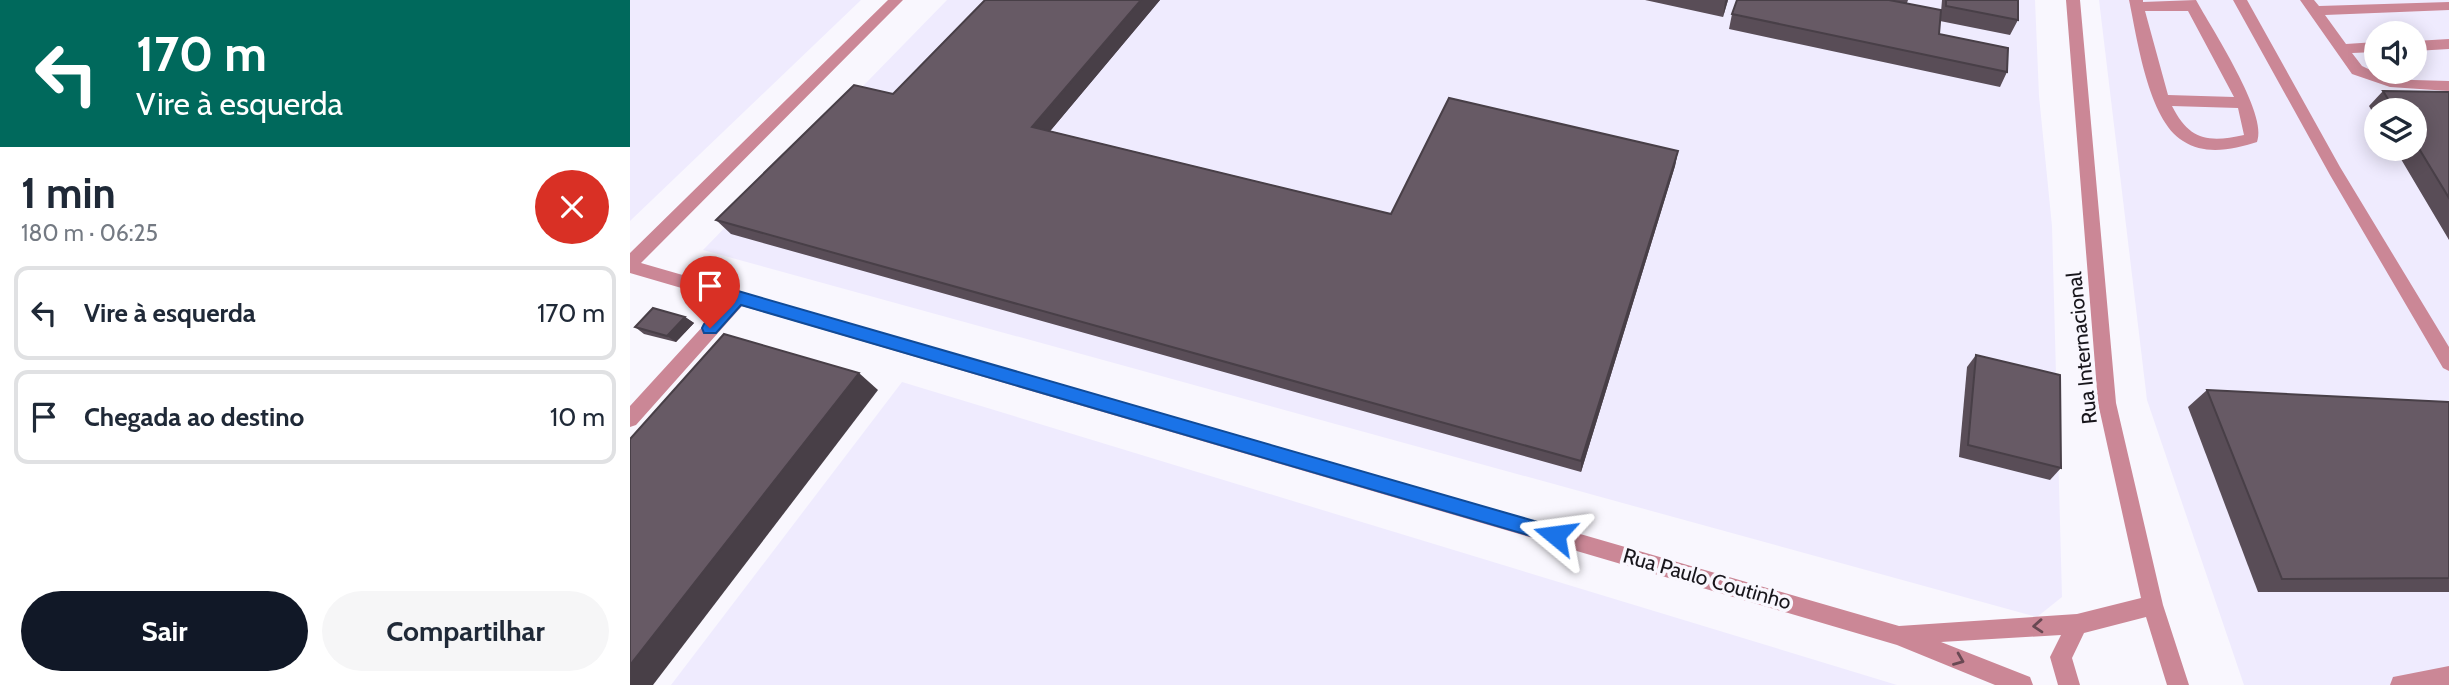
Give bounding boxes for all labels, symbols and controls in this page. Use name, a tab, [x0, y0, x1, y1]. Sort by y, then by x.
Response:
map controls	[2364, 21, 2427, 161]
button: sound	[2364, 21, 2427, 84]
text: 170 m	[136, 24, 267, 83]
icon: left	[21, 28, 112, 119]
text: Vire à esquerda	[136, 84, 343, 123]
button: layers	[2364, 98, 2427, 161]
text: 1 min	[21, 167, 116, 219]
button: close	[535, 170, 609, 244]
text: 180 m · 06:25	[21, 219, 158, 247]
pin	[680, 256, 740, 328]
icon: arrive	[691, 267, 729, 305]
street label: Rua Internacional	[2061, 270, 2102, 426]
icon: left	[25, 294, 63, 332]
text: Vire à esquerda	[84, 297, 256, 329]
text: 170 m	[537, 297, 605, 329]
icon: arrive	[25, 398, 63, 436]
text: Chegada ao destino	[84, 401, 304, 433]
text: 10 m	[550, 401, 605, 433]
position arrow	[1518, 498, 1592, 572]
street label: Rua Paulo Coutinho	[1620, 543, 1794, 614]
button: Sair	[21, 591, 308, 671]
button: Compartilhar	[322, 591, 609, 671]
one-way arrow	[2032, 618, 2043, 633]
one-way arrow	[1953, 651, 1965, 665]

